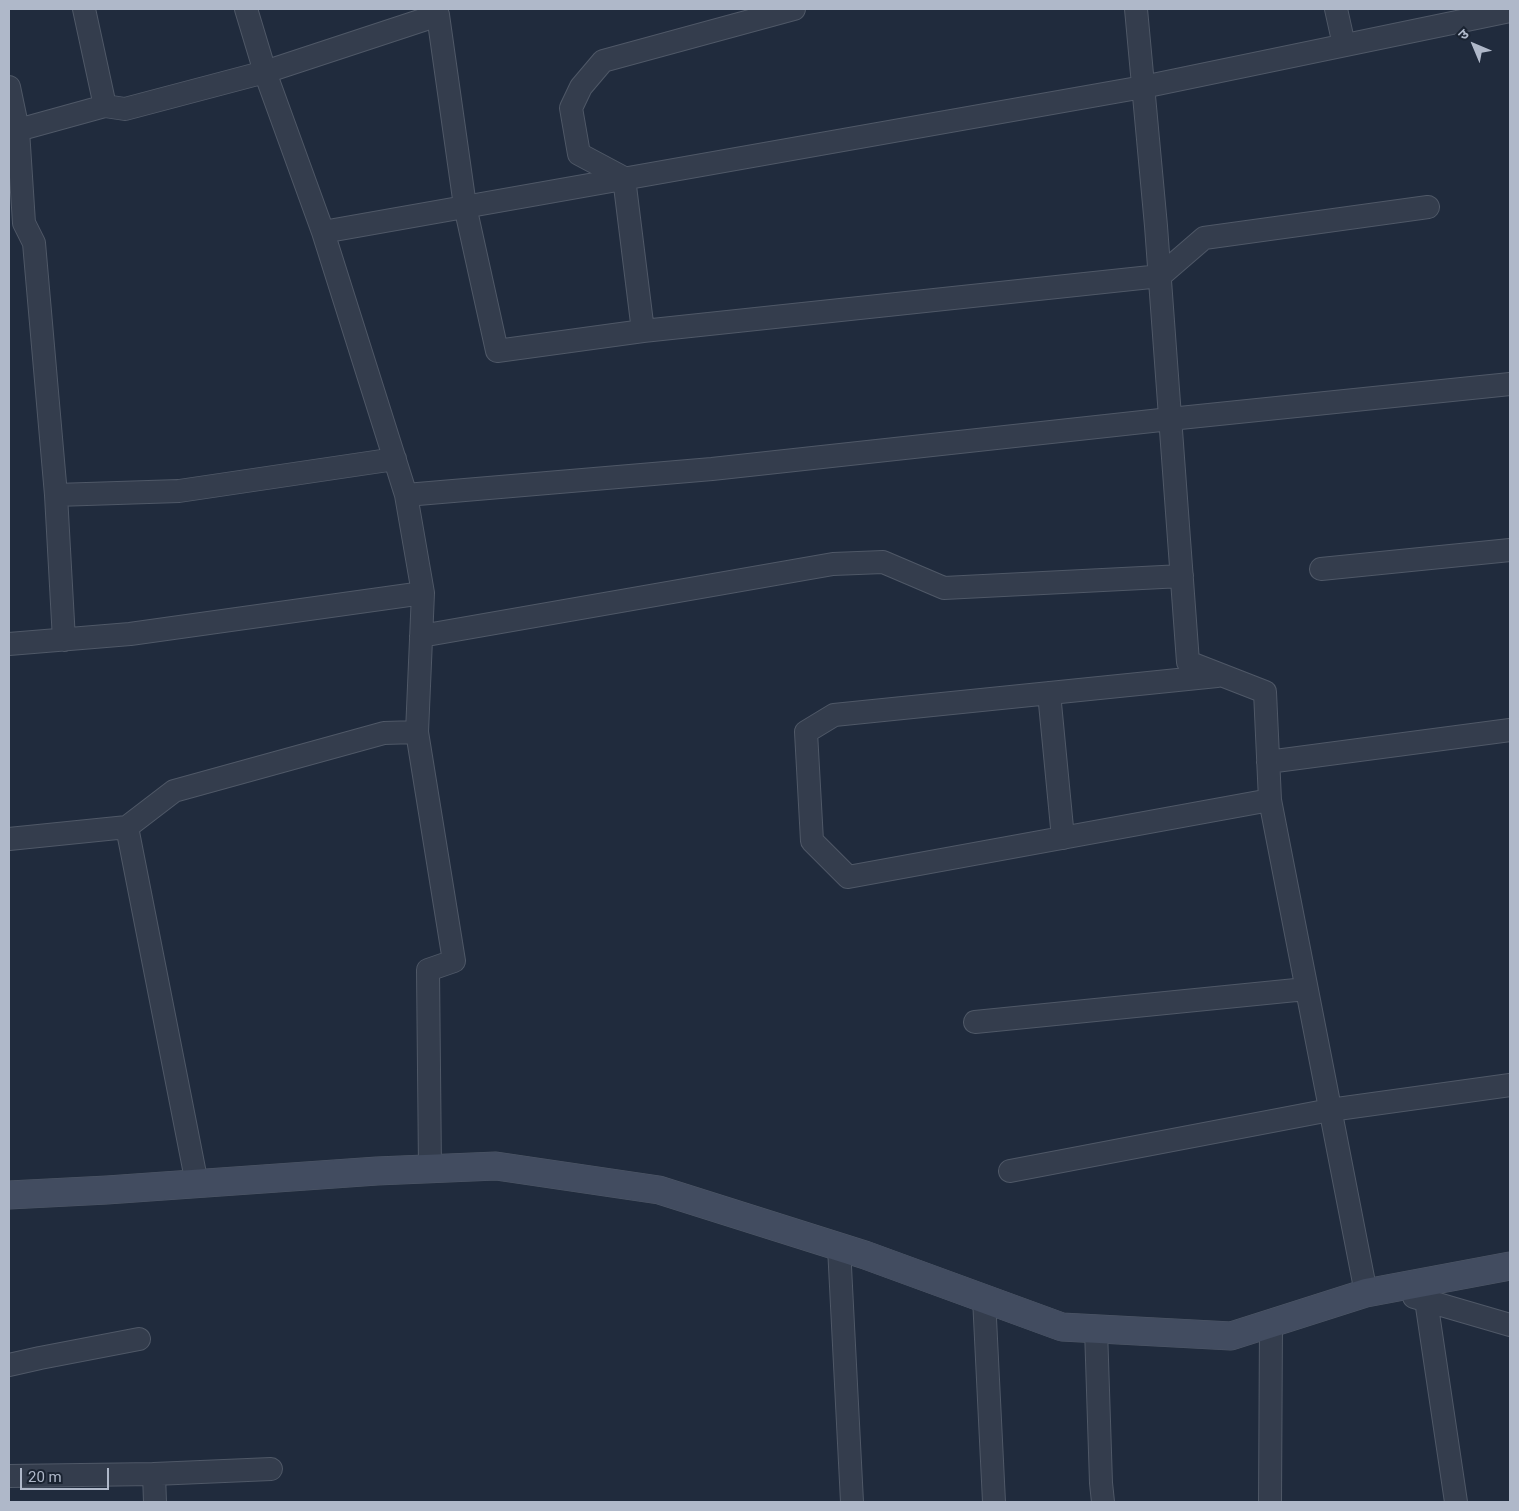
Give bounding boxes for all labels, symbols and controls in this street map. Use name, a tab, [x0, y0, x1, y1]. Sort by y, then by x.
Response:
north arrow	[1449, 20, 1499, 70]
text: उ	[1455, 26, 1472, 43]
scale bar	[22, 1458, 111, 1490]
text: 20 m	[28, 1468, 62, 1486]

